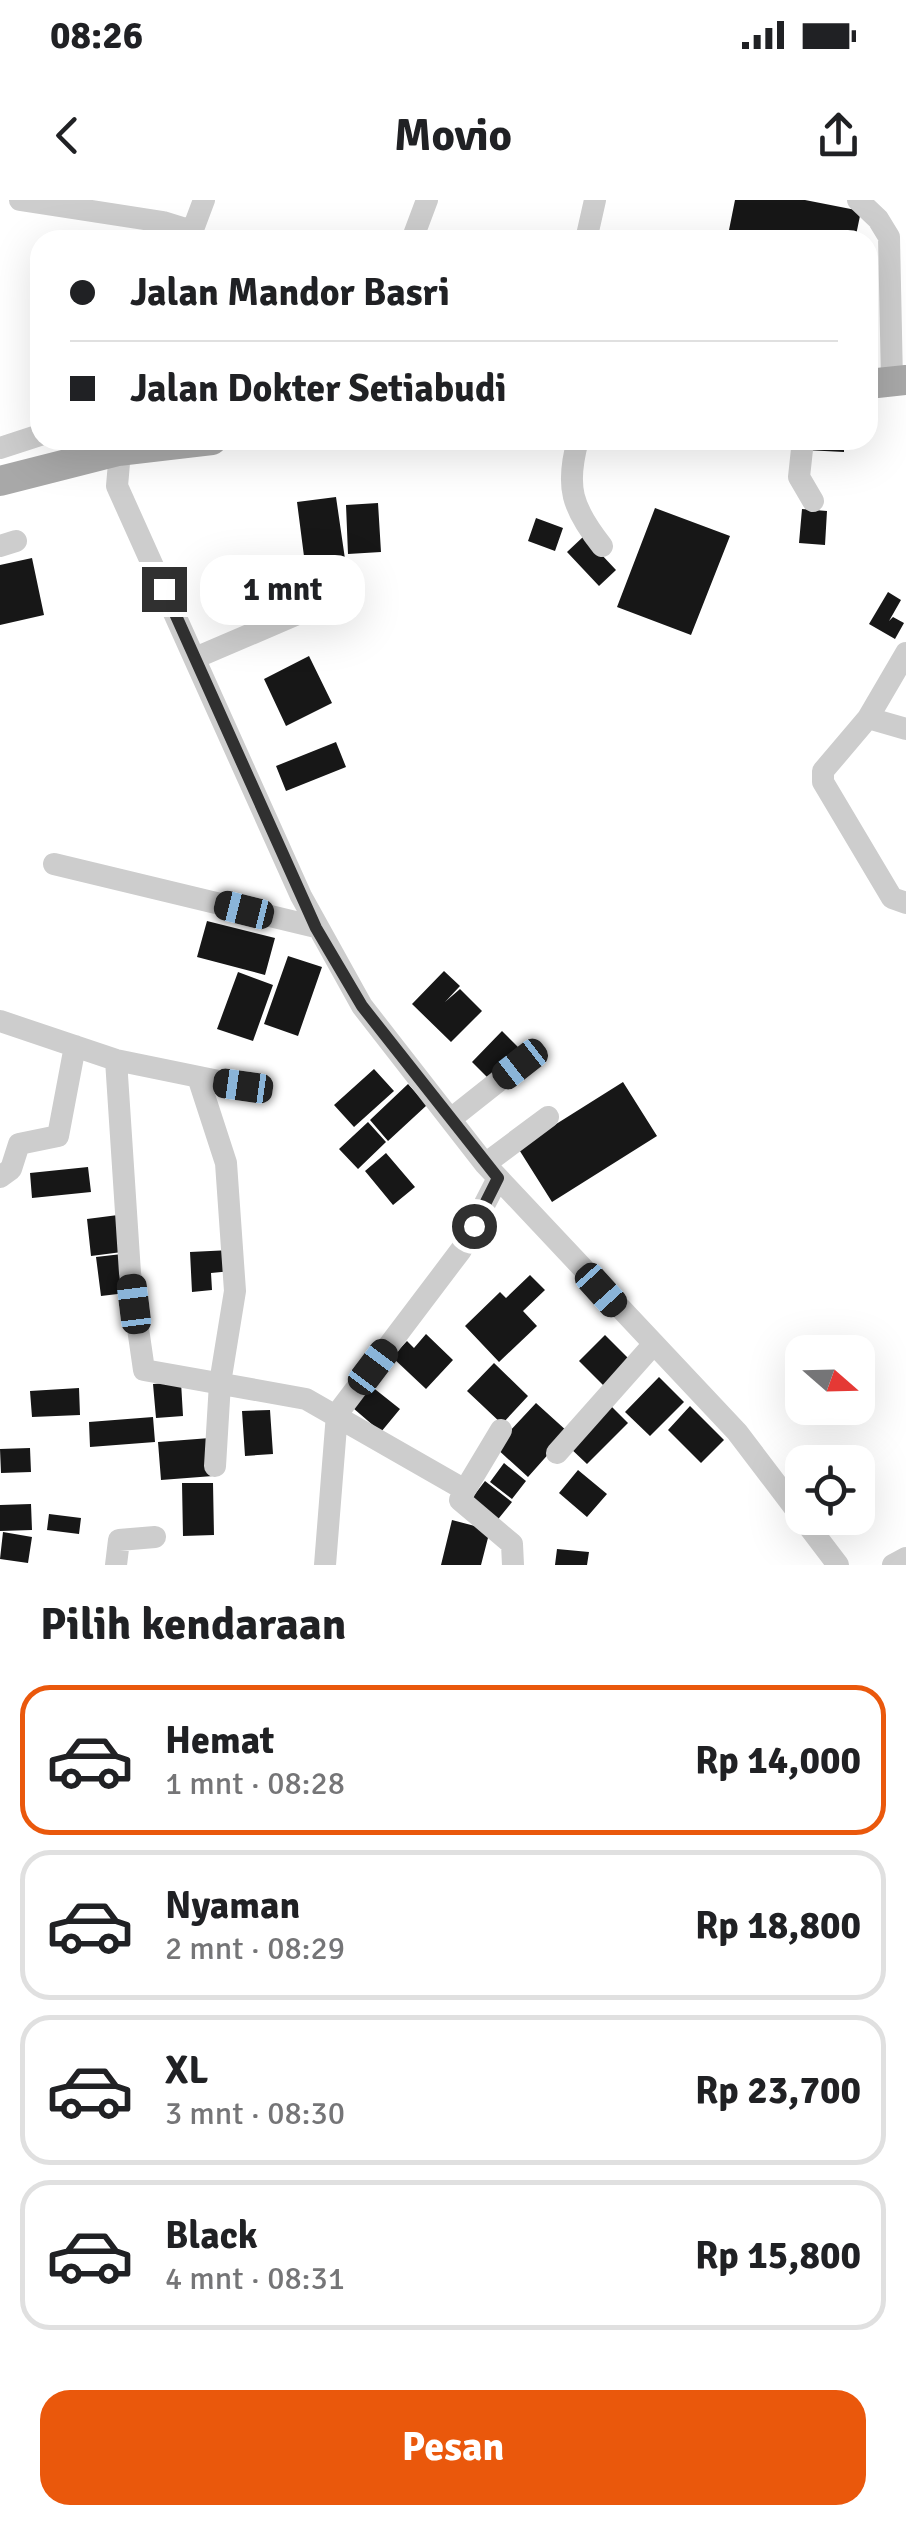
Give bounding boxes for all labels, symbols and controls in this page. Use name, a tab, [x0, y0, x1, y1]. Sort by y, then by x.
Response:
text: 08:26	[50, 12, 143, 59]
icon: back	[40, 108, 95, 163]
text: Movio	[394, 108, 512, 163]
icon: share	[811, 108, 866, 163]
text: Jalan Mandor Basri	[130, 269, 450, 316]
text: Jalan Dokter Setiabudi	[130, 365, 507, 412]
callout: 1 mnt	[199, 554, 364, 624]
route end	[142, 567, 187, 612]
text: 1 mnt	[243, 570, 322, 609]
car	[211, 888, 277, 932]
car	[487, 1034, 553, 1094]
car	[211, 1067, 275, 1105]
route start	[452, 1204, 497, 1249]
car	[570, 1258, 632, 1322]
car	[115, 1272, 153, 1336]
car	[343, 1334, 403, 1400]
north arrow	[785, 1335, 875, 1425]
map controls	[785, 1335, 875, 1535]
button: locate	[785, 1445, 875, 1535]
text: Pilih kendaraan	[40, 1597, 346, 1652]
icon: car	[45, 1715, 135, 1805]
text: Hemat	[165, 1717, 274, 1764]
text: Rp 14,000	[695, 1737, 861, 1784]
text: 1 mnt · 08:28	[165, 1764, 345, 1803]
icon: car	[45, 1880, 135, 1970]
text: Nyaman	[165, 1882, 300, 1929]
text: Rp 18,800	[695, 1902, 861, 1949]
text: 2 mnt · 08:29	[165, 1929, 345, 1968]
icon: car	[45, 2045, 135, 2135]
text: XL	[165, 2047, 208, 2094]
text: Rp 23,700	[695, 2067, 861, 2114]
text: 3 mnt · 08:30	[165, 2094, 345, 2133]
icon: car	[45, 2210, 135, 2300]
text: Black	[165, 2212, 258, 2259]
text: Rp 15,800	[695, 2232, 861, 2279]
text: 4 mnt · 08:31	[165, 2259, 345, 2298]
button: Pesan	[40, 2390, 866, 2505]

